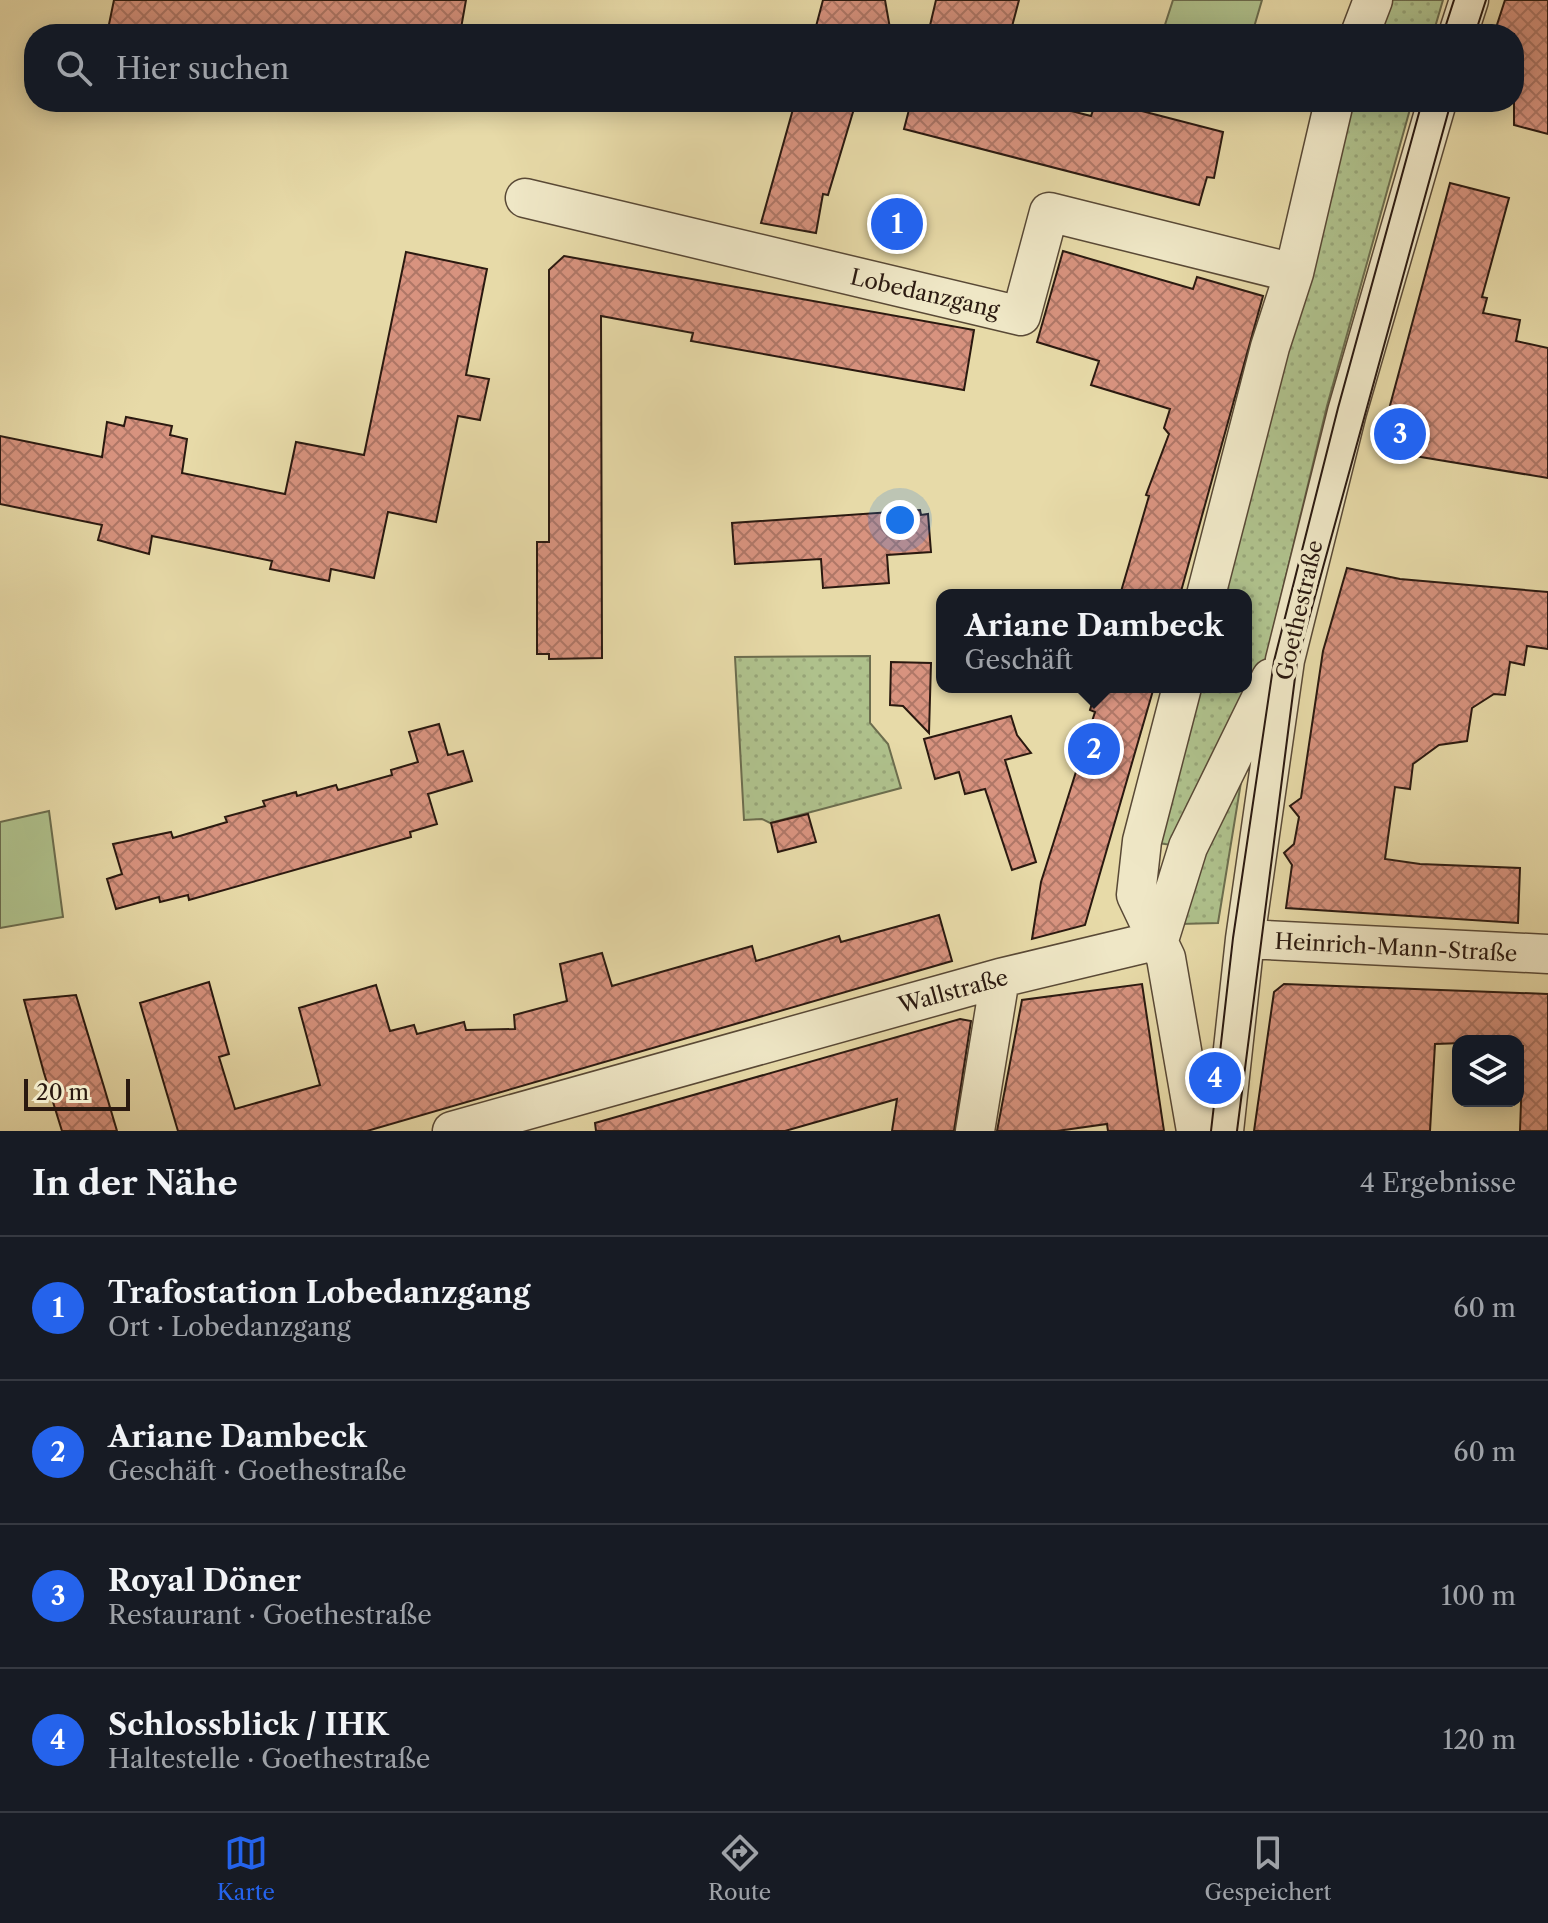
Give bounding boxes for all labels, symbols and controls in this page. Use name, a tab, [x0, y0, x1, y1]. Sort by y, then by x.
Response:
search box	[24, 24, 1524, 112]
icon: search	[52, 46, 96, 90]
text: Hier suchen	[116, 50, 289, 87]
pin: 1	[871, 194, 923, 254]
street label: Lobedanzgang	[848, 263, 1002, 324]
pin: 3	[1374, 404, 1426, 464]
your location	[880, 500, 920, 540]
street label: Goethestraße	[1270, 537, 1329, 683]
popup	[936, 589, 1252, 693]
text: Ariane Dambeck	[965, 607, 1223, 644]
text: Geschäft	[965, 644, 1073, 676]
pin: 2	[1068, 719, 1120, 779]
street label: Heinrich-Mann-Straße	[1274, 928, 1518, 967]
street label: Wallstraße	[894, 964, 1011, 1019]
map controls	[1452, 1035, 1524, 1107]
button: layers	[1452, 1035, 1524, 1107]
pin: 4	[1189, 1048, 1241, 1108]
scale bar	[24, 1075, 130, 1111]
text: 20 m	[36, 1079, 89, 1106]
text: In der Nähe	[32, 1162, 238, 1204]
text: 4 Ergebnisse	[1360, 1167, 1516, 1199]
text: Trafostation Lobedanzgang	[108, 1274, 530, 1311]
text: 1	[52, 1292, 64, 1324]
text: 60 m	[1453, 1292, 1516, 1324]
text: Ort · Lobedanzgang	[108, 1311, 351, 1343]
text: Ariane Dambeck	[108, 1418, 367, 1455]
text: 2	[50, 1436, 66, 1468]
text: 60 m	[1453, 1436, 1516, 1468]
text: Geschäft · Goethestraße	[108, 1455, 407, 1487]
text: Royal Döner	[108, 1562, 301, 1599]
text: 3	[51, 1580, 65, 1612]
text: 100 m	[1441, 1580, 1516, 1612]
text: Restaurant · Goethestraße	[108, 1599, 432, 1631]
text: Schlossblick / IHK	[108, 1706, 389, 1743]
text: 4	[50, 1724, 66, 1756]
text: 120 m	[1442, 1724, 1516, 1756]
text: Haltestelle · Goethestraße	[108, 1743, 430, 1775]
tab: Karte	[217, 1831, 275, 1906]
tab: Route	[708, 1831, 771, 1906]
tab: Gespeichert	[1204, 1831, 1331, 1906]

